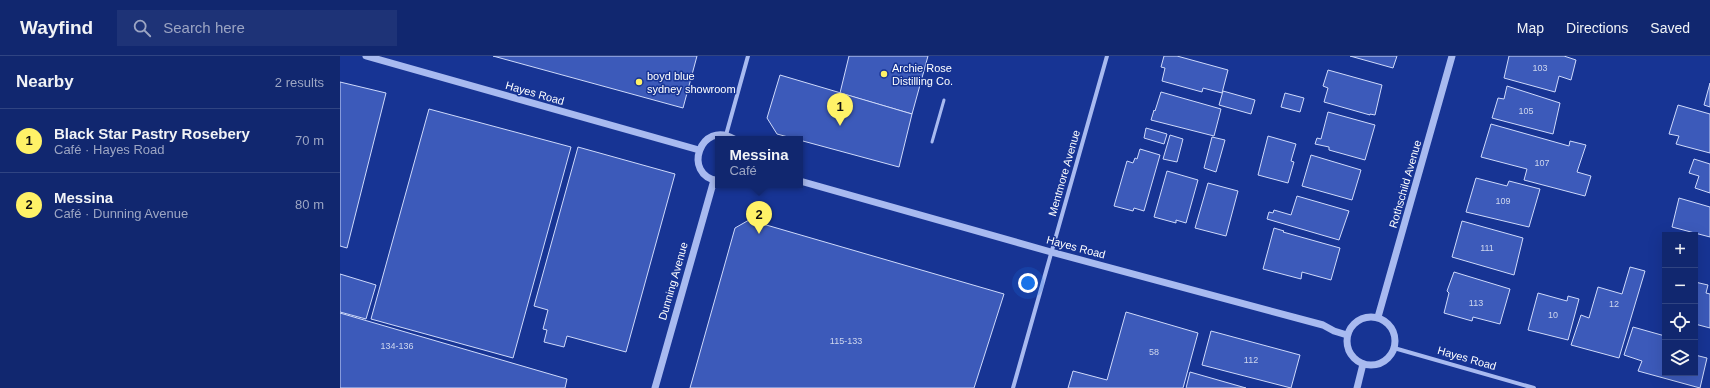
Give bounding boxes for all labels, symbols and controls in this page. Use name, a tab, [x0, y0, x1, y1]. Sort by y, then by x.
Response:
search box	[117, 10, 397, 46]
text: Wayfind	[20, 17, 93, 38]
icon: search	[131, 17, 153, 39]
text: Search here	[163, 19, 245, 36]
text: Map	[1517, 20, 1544, 36]
text: Directions	[1566, 20, 1628, 36]
text: Saved	[1650, 20, 1690, 36]
place label: Archie Rose Distilling Co.	[892, 62, 953, 87]
house number: 103	[1532, 63, 1548, 73]
marker: Archie Rose Distilling Co.	[879, 69, 889, 79]
place label: boyd blue sydney showroom	[647, 70, 736, 95]
text: Nearby	[16, 72, 74, 91]
text: 2 results	[275, 75, 324, 90]
marker: boyd blue sydney showroom	[634, 77, 644, 87]
street label: Hayes Road	[504, 79, 566, 107]
pin: 1	[827, 93, 853, 126]
house number: 105	[1518, 106, 1534, 116]
text: Black Star Pastry Rosebery	[54, 125, 250, 142]
street label: Mentmore Avenue	[1046, 129, 1082, 217]
text: 1	[25, 133, 33, 148]
text: 70 m	[295, 133, 324, 148]
popup	[715, 136, 803, 188]
street label: Rothschild Avenue	[1387, 139, 1423, 229]
text: Café · Hayes Road	[54, 142, 165, 157]
text: Messina	[729, 146, 789, 163]
house number: 107	[1534, 158, 1550, 168]
text: Café	[729, 163, 757, 178]
text: Messina	[54, 189, 113, 206]
house number: 109	[1495, 196, 1511, 206]
text: 2	[25, 197, 33, 212]
text: 80 m	[295, 197, 324, 212]
pin: 2	[746, 201, 772, 234]
text: Café · Dunning Avenue	[54, 206, 188, 221]
map controls	[1662, 232, 1698, 376]
button: +	[1662, 232, 1698, 268]
street label: Hayes Road	[1045, 233, 1107, 261]
street label: Dunning Avenue	[656, 241, 690, 321]
house number: 111	[1480, 243, 1494, 253]
button: −	[1662, 268, 1698, 304]
your location	[1018, 273, 1038, 293]
house number: 113	[1469, 298, 1483, 308]
house number: 12	[1609, 299, 1619, 309]
button: locate	[1662, 304, 1698, 340]
house number: 10	[1548, 310, 1558, 320]
house number: 115-133	[830, 336, 862, 346]
button: layers	[1662, 340, 1698, 376]
house number: 134-136	[380, 341, 414, 351]
street label: Hayes Road	[1436, 344, 1498, 372]
house number: 58	[1149, 347, 1159, 357]
house number: 112	[1244, 355, 1258, 365]

